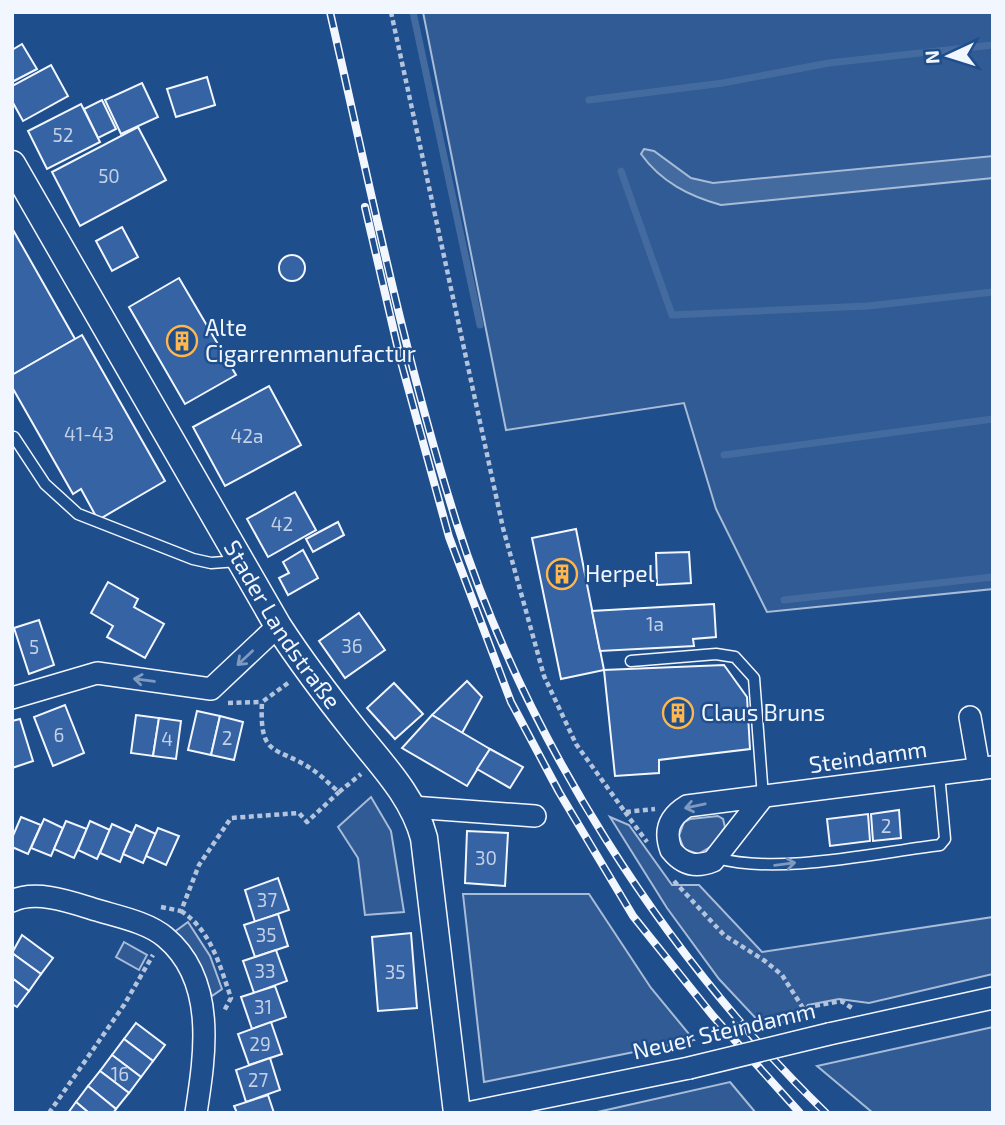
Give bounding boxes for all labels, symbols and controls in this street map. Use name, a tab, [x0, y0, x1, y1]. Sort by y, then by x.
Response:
north arrow	[914, 21, 984, 91]
text: N	[920, 50, 943, 65]
house number: 52	[53, 123, 73, 146]
house number: 50	[98, 164, 120, 187]
place label: Alte Cigarrenmanufactur	[205, 313, 416, 367]
building icon: Alte Cigarrenmanufactur	[165, 324, 199, 358]
house number: 41-43	[64, 422, 114, 445]
house number: 42a	[231, 424, 263, 447]
house number: 42	[271, 512, 293, 535]
street label: Stader Landstraße	[219, 535, 347, 714]
building icon: Herpel	[545, 557, 579, 591]
place label: Herpel	[585, 559, 655, 587]
house number: 1a	[646, 612, 664, 635]
house number: 36	[341, 634, 363, 657]
house number: 5	[29, 635, 39, 658]
one-way arrow	[237, 649, 254, 666]
one-way arrow	[133, 673, 156, 686]
building icon: Claus Bruns	[661, 696, 695, 730]
place label: Claus Bruns	[701, 698, 825, 726]
house number: 6	[54, 723, 64, 746]
house number: 2	[222, 726, 232, 749]
house number: 4	[161, 727, 173, 750]
street label: Steindamm	[807, 734, 929, 778]
one-way arrow	[684, 799, 707, 813]
house number: 2	[881, 814, 891, 837]
house number: 30	[475, 846, 497, 869]
one-way arrow	[773, 858, 795, 871]
house number: 37	[257, 888, 277, 911]
house number: 35	[256, 923, 276, 946]
house number: 33	[254, 959, 276, 982]
house number: 35	[385, 960, 405, 983]
house number: 31	[254, 995, 272, 1018]
street label: Neuer Steindamm	[630, 995, 818, 1065]
house number: 29	[249, 1032, 271, 1055]
house number: 16	[111, 1062, 129, 1085]
house number: 27	[248, 1068, 268, 1091]

